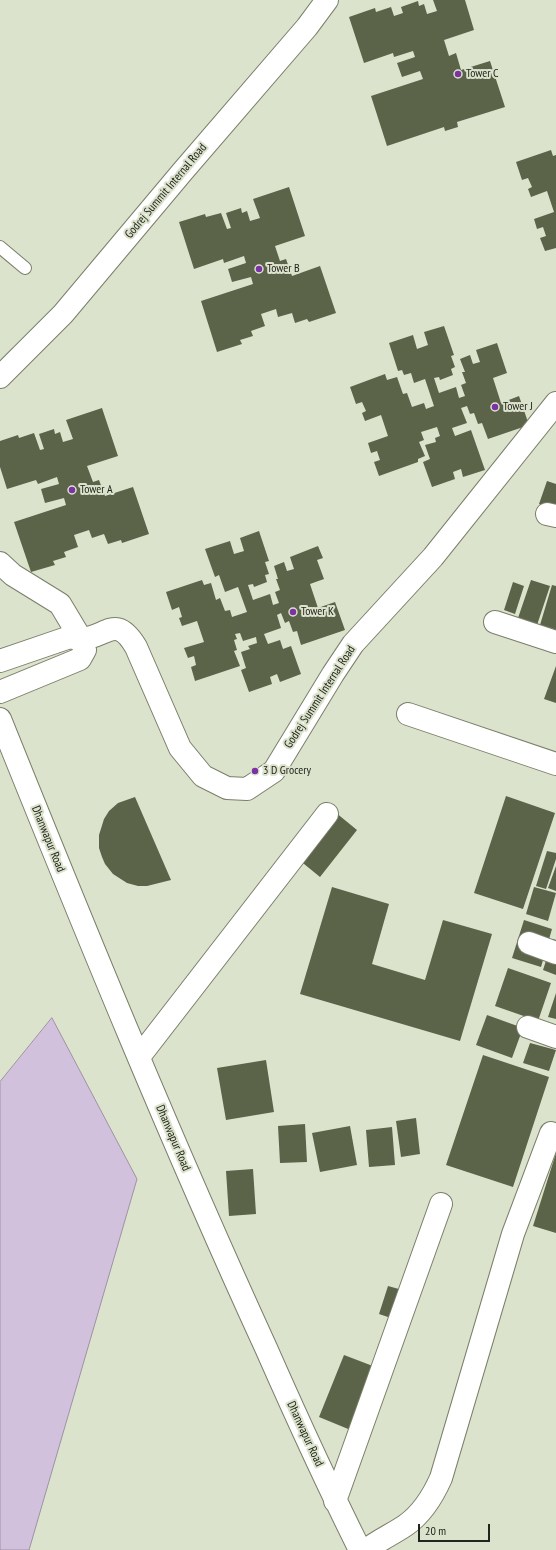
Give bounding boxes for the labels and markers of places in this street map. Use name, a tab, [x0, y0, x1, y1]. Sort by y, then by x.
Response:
place label: Tower C	[466, 67, 498, 81]
marker: Tower C	[453, 69, 463, 79]
place label: Tower B	[267, 262, 300, 276]
marker: Tower B	[254, 264, 264, 274]
place label: Tower J	[503, 400, 533, 414]
marker: Tower J	[490, 402, 500, 412]
place label: Tower A	[80, 483, 113, 497]
marker: Tower A	[67, 485, 77, 495]
place label: Tower K	[301, 605, 334, 619]
marker: Tower K	[288, 607, 298, 617]
place label: 3 D Grocery	[263, 764, 311, 778]
marker: 3 D Grocery	[250, 766, 260, 776]

